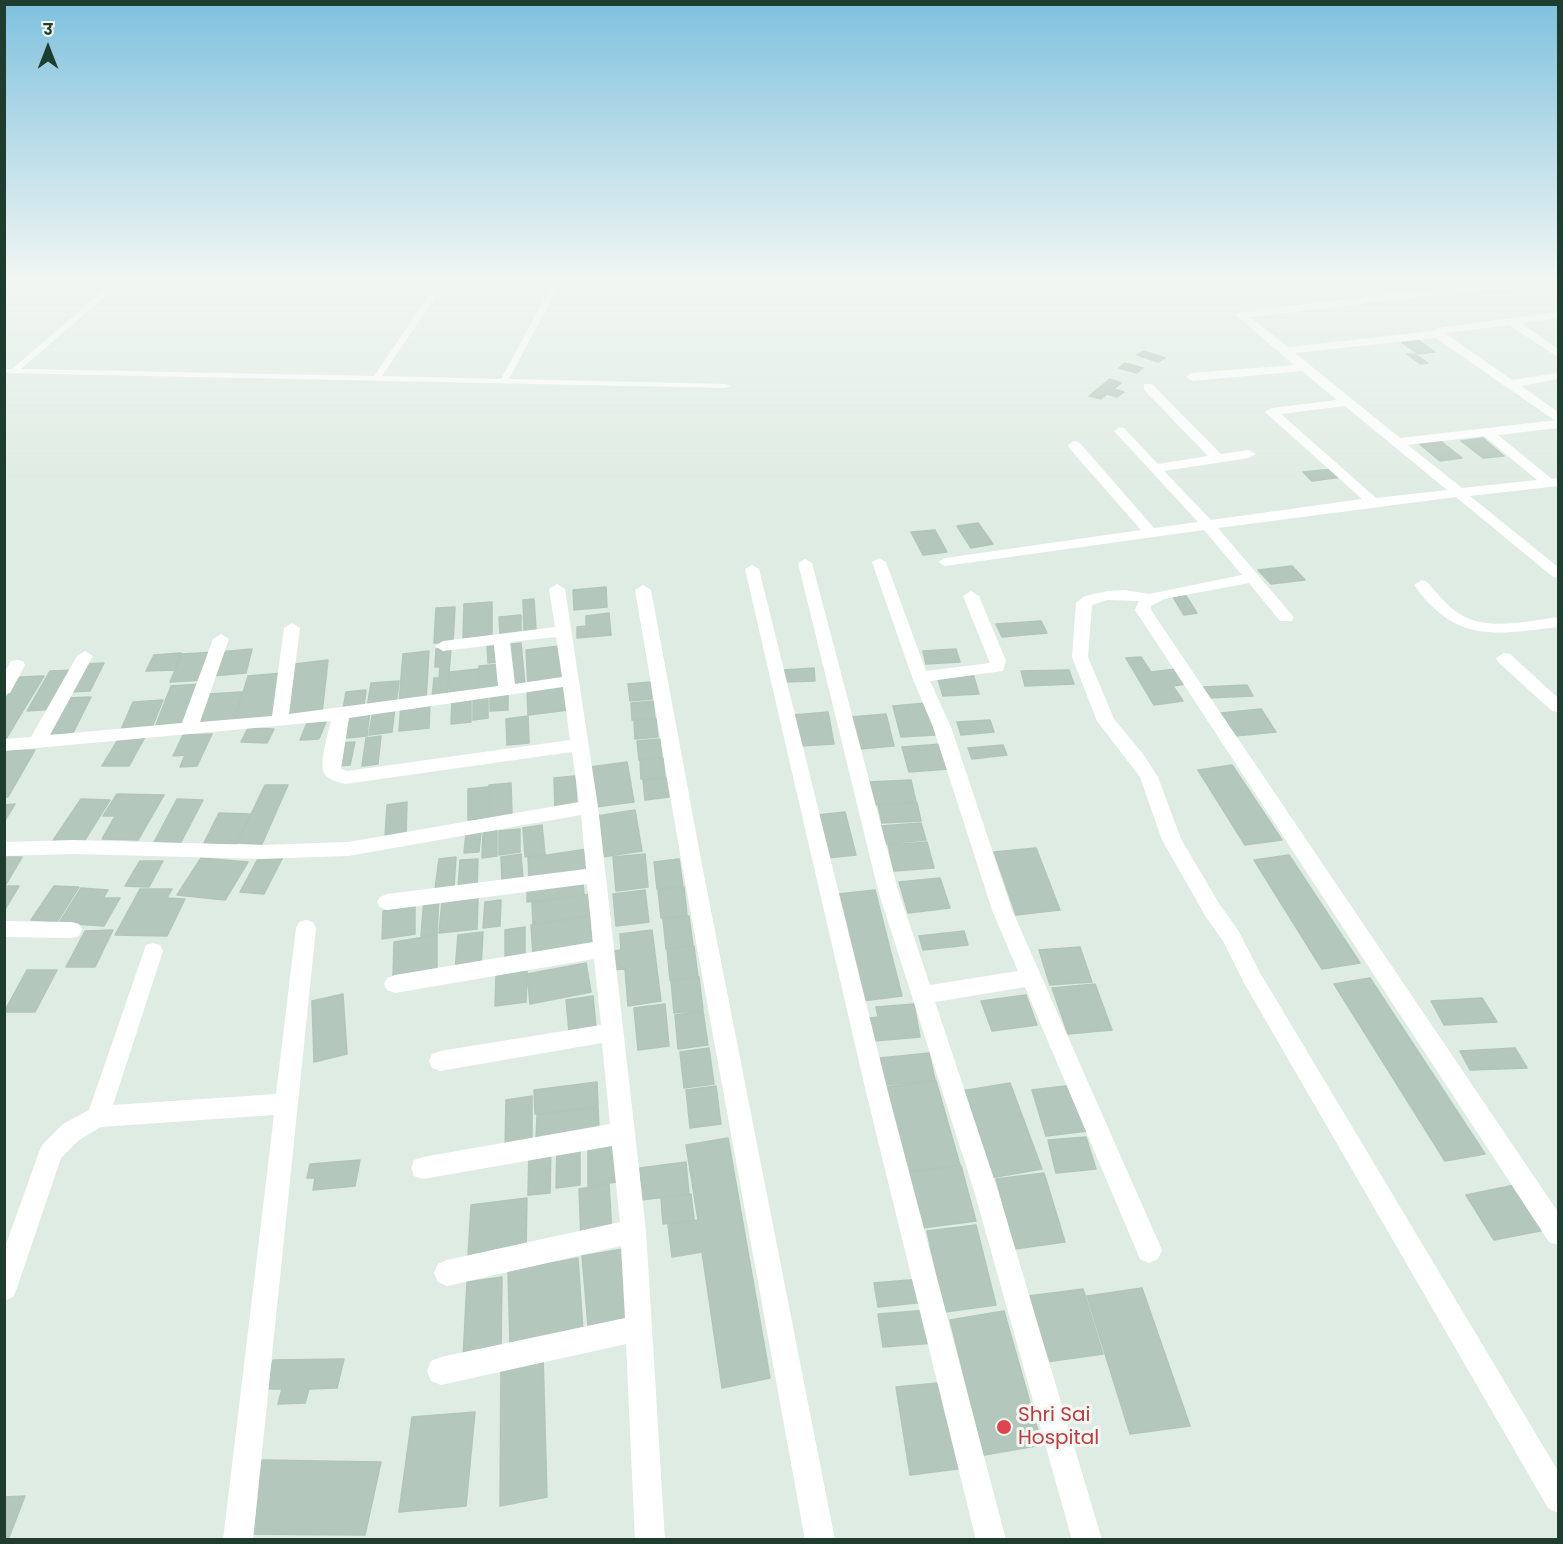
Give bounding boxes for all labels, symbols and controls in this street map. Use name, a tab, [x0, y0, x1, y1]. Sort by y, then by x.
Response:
north arrow	[18, 18, 78, 78]
text: उ	[43, 18, 53, 41]
place label: Shri Sai Hospital	[1018, 1404, 1099, 1451]
marker: Shri Sai Hospital	[995, 1418, 1013, 1436]

